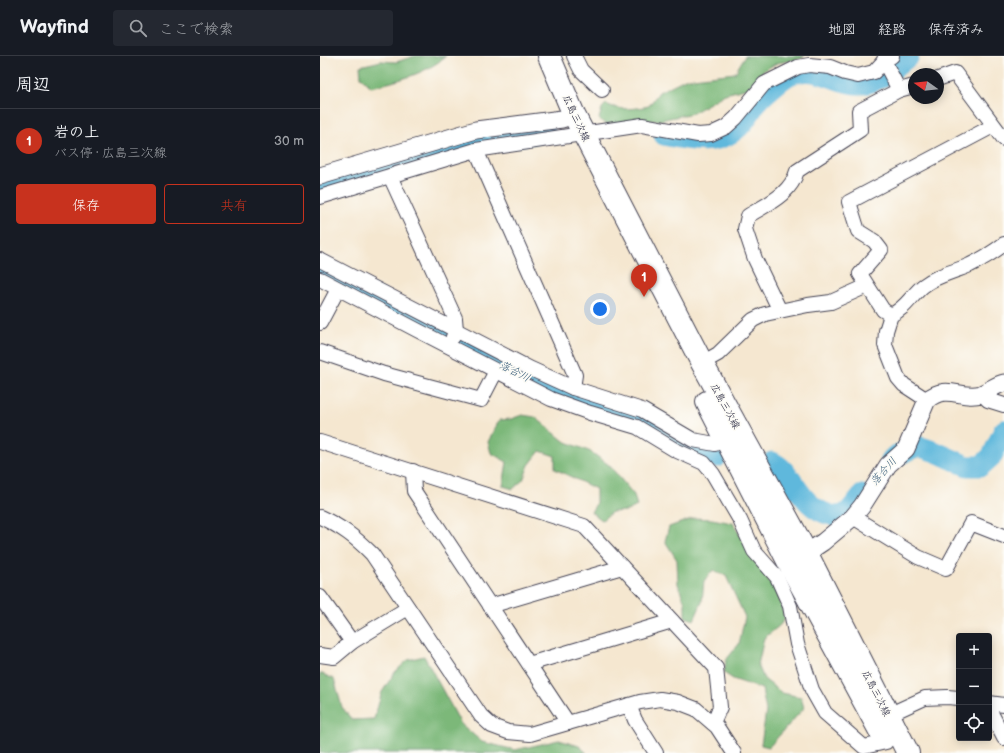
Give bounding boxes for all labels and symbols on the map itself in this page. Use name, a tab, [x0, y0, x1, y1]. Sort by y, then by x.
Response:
north arrow	[908, 68, 944, 104]
street label: 広島三次線	[560, 93, 592, 144]
pin: 1	[631, 264, 657, 297]
your location	[590, 299, 610, 319]
water label: 落合川	[497, 358, 532, 385]
street label: 広島三次線	[708, 382, 742, 431]
water label: 落合川	[868, 455, 899, 488]
street label: 広島三次線	[859, 668, 893, 718]

